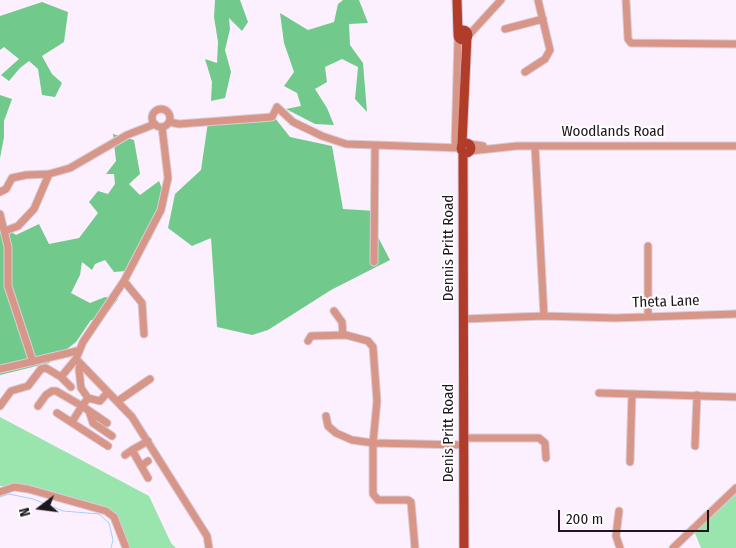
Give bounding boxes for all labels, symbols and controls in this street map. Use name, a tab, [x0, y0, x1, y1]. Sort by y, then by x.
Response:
street label: Woodlands Road	[561, 123, 665, 141]
street label: Dennis Pritt Road	[440, 195, 458, 301]
street label: Theta Lane	[632, 292, 700, 312]
street label: Denis Pritt Road	[440, 384, 458, 482]
north arrow	[15, 483, 65, 533]
scale bar	[561, 500, 712, 532]
text: N	[16, 506, 34, 518]
text: 200 m	[566, 510, 603, 528]

